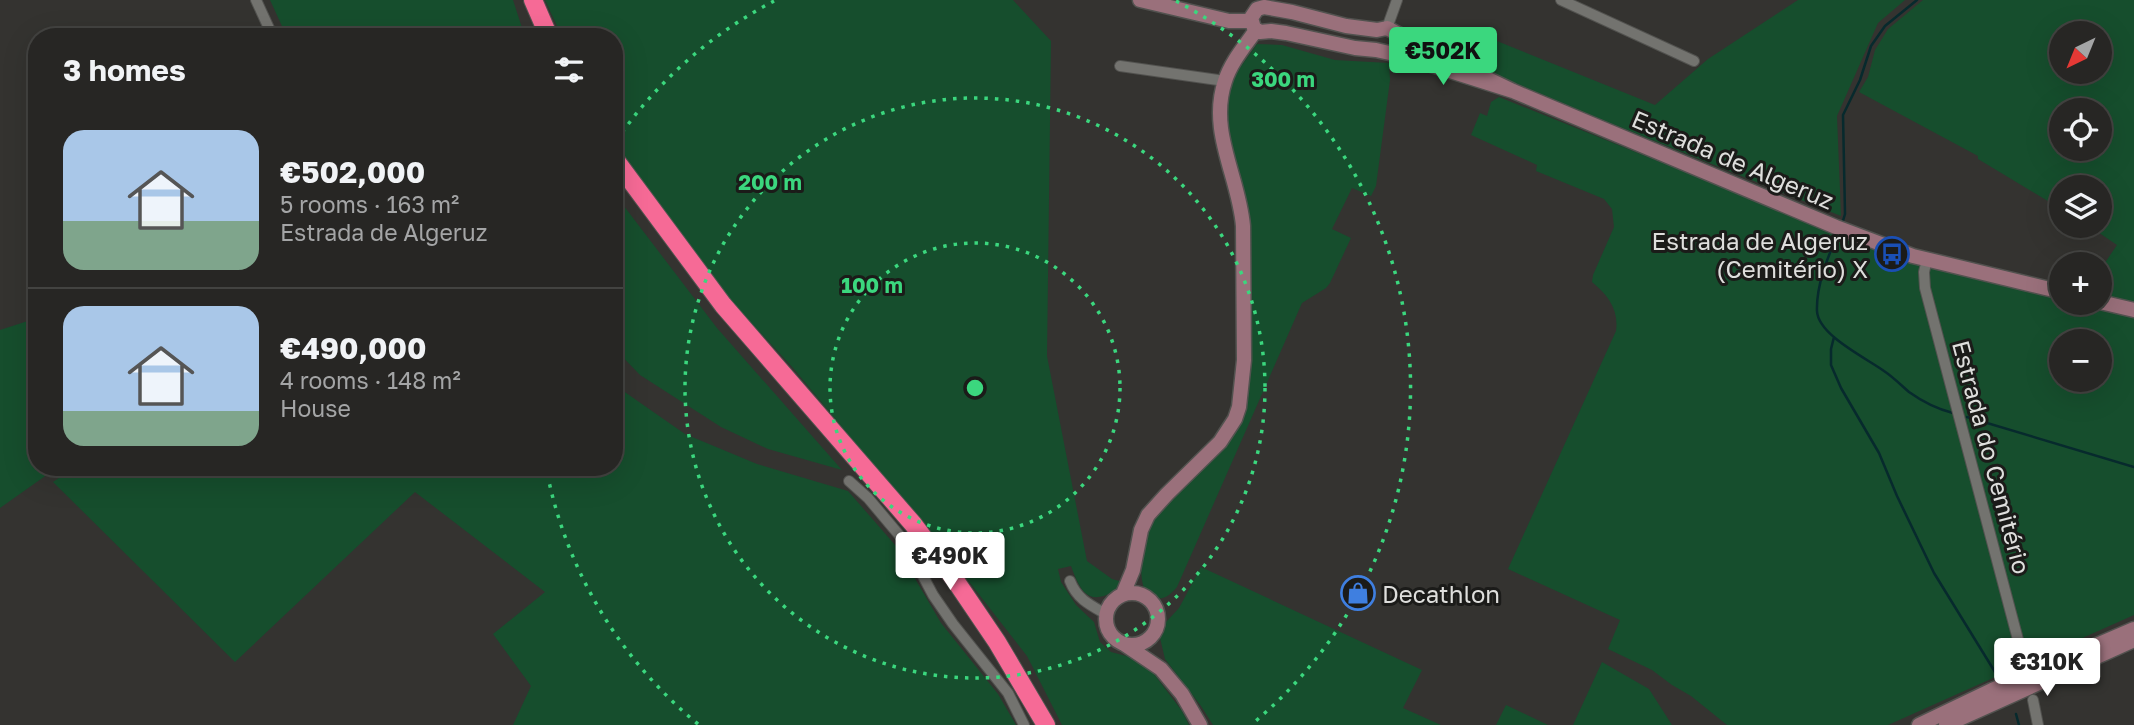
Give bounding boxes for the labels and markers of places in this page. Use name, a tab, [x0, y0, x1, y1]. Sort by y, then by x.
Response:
pin: €502K	[1394, 28, 1492, 87]
place label: Estrada de Algeruz (Cemitério) X	[1652, 226, 1868, 283]
bus stop icon: Estrada de Algeruz (Cemitério) X	[1873, 235, 1911, 273]
centre of rings	[963, 376, 987, 400]
pin: €490K	[901, 532, 999, 592]
shop icon: Decathlon	[1339, 574, 1377, 612]
place label: Decathlon	[1382, 579, 1500, 608]
pin: €310K	[1998, 638, 2096, 698]

